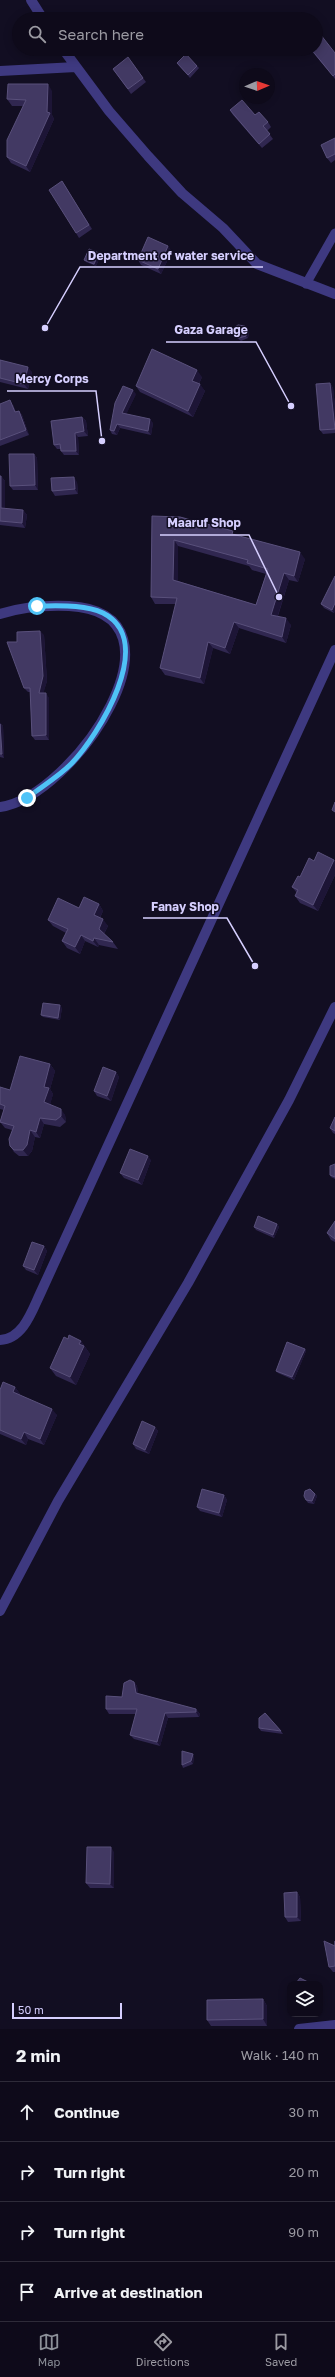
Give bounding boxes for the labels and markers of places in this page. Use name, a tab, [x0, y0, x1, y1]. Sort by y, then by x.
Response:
callout: Department of water service	[80, 243, 263, 267]
callout: Gaza Garage	[166, 318, 256, 342]
callout: Mercy Corps	[7, 367, 96, 391]
callout: Maaruf Shop	[160, 511, 249, 535]
callout: Fanay Shop	[143, 894, 227, 918]

